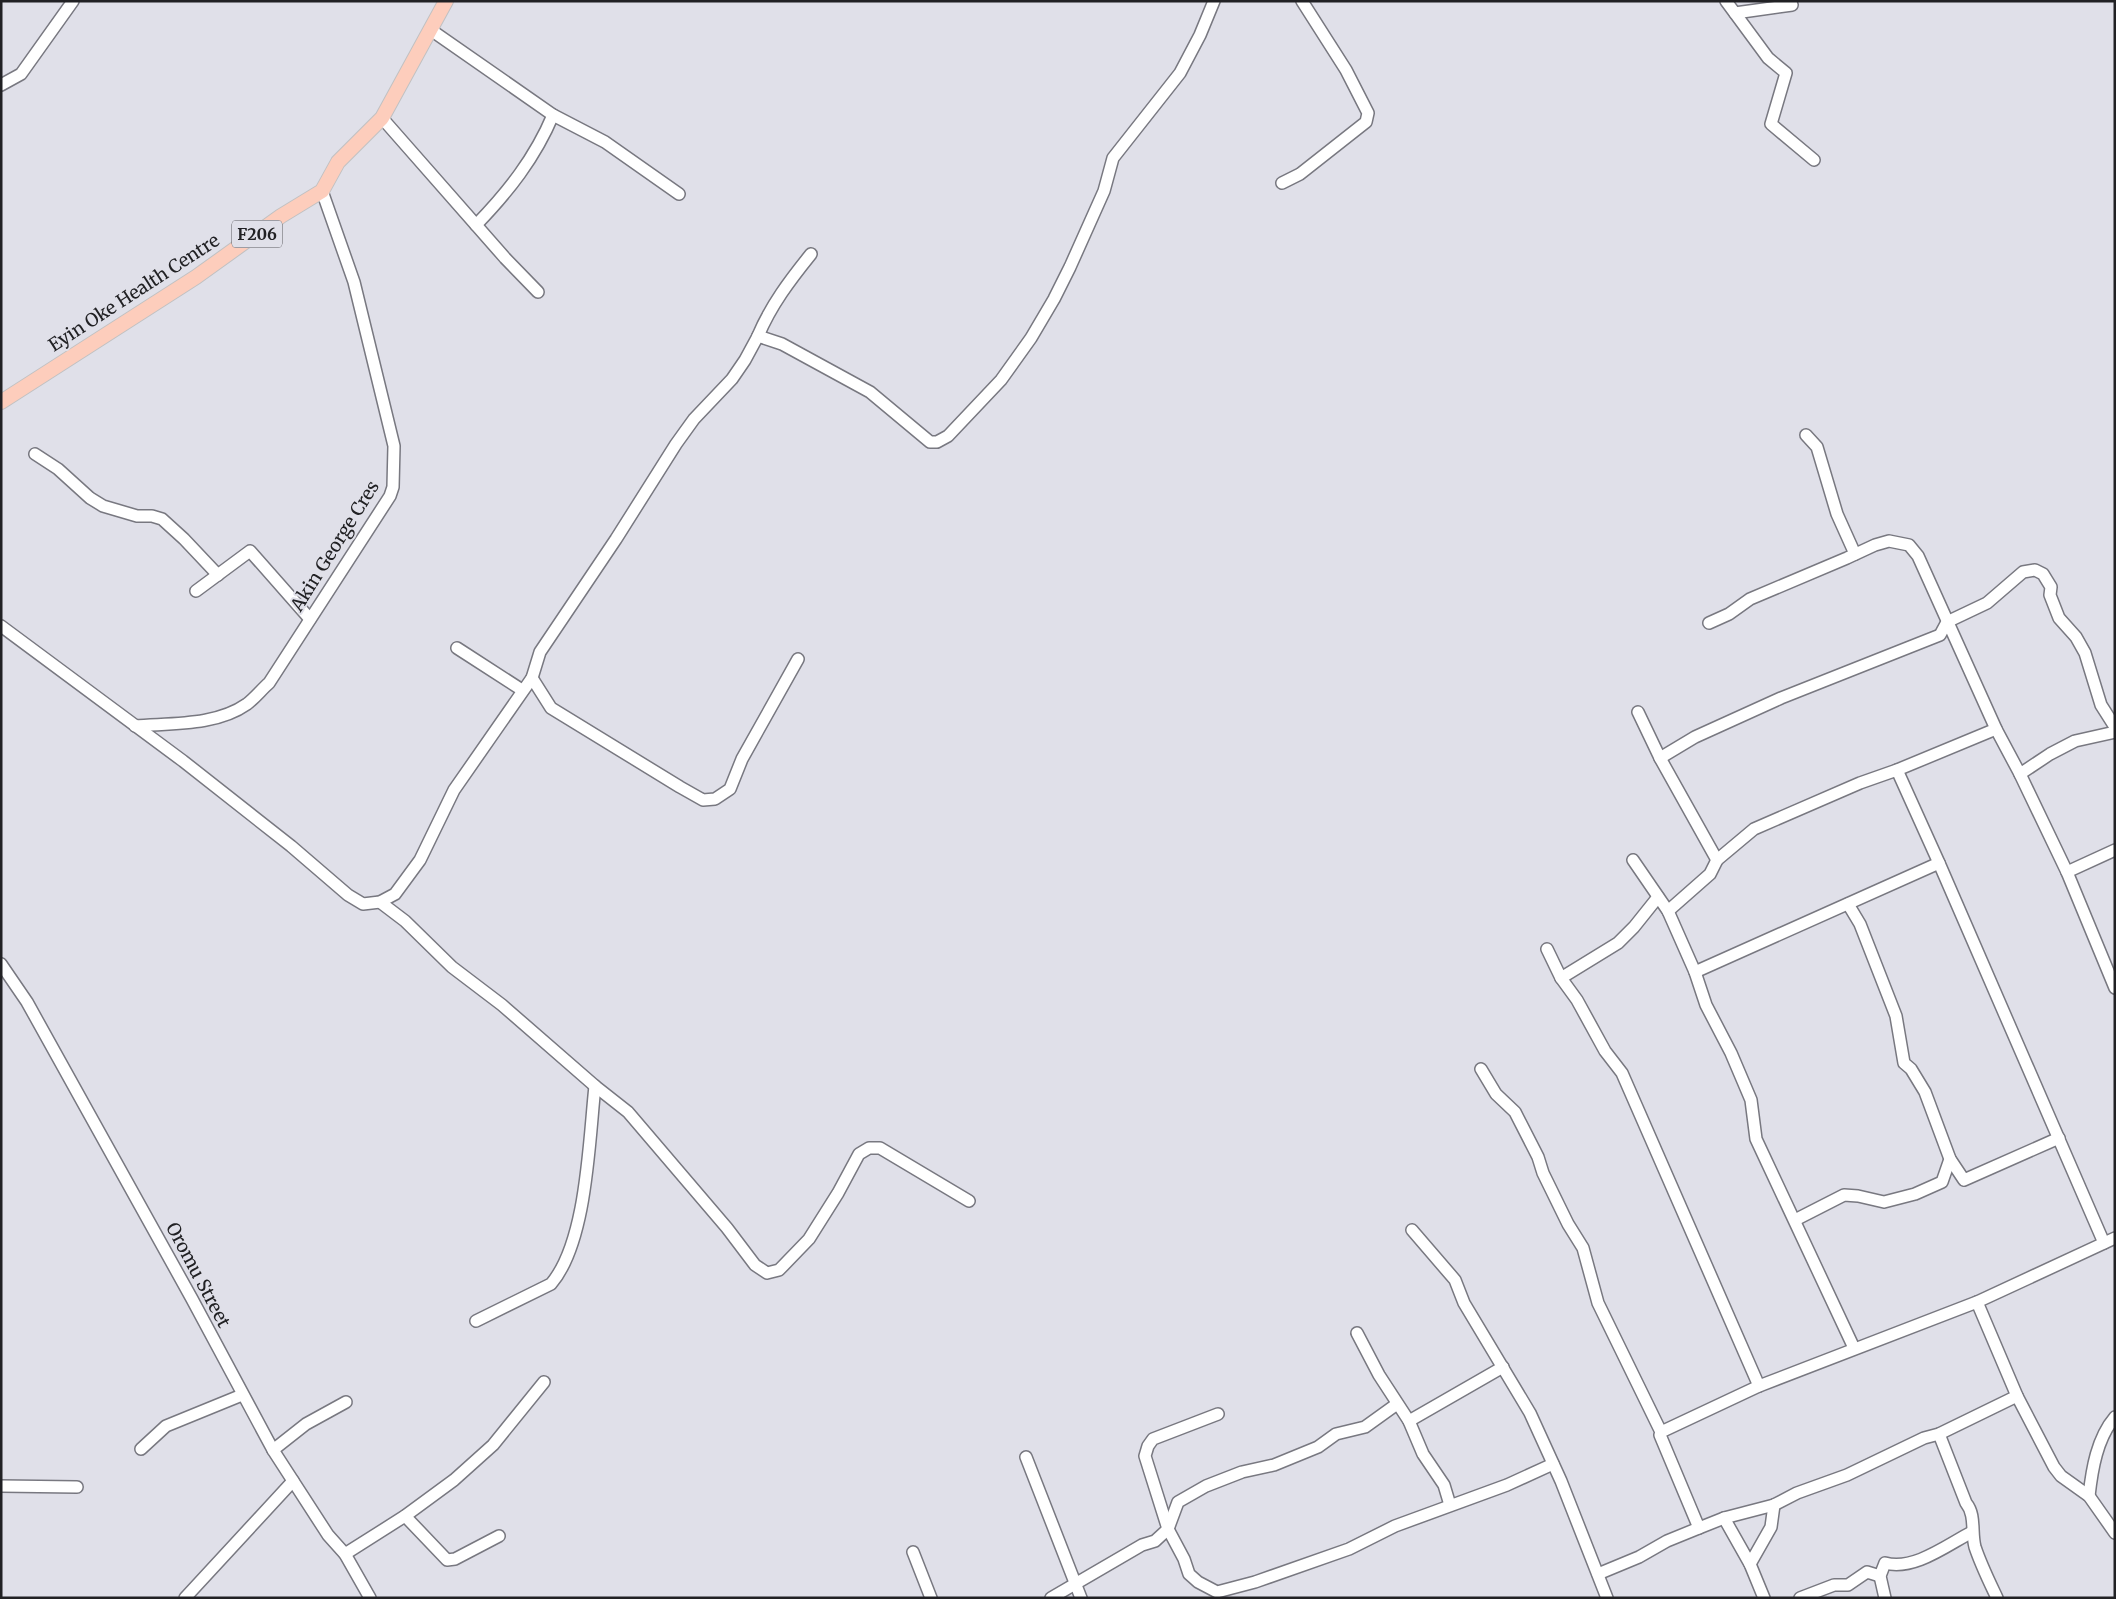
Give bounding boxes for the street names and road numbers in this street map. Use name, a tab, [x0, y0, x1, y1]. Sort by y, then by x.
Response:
road number: F206	[232, 220, 282, 248]
street label: Eyin Oke Health Centre	[44, 229, 224, 357]
street label: Akin George Cres	[285, 476, 384, 616]
street label: Oromu Street	[161, 1218, 236, 1331]

